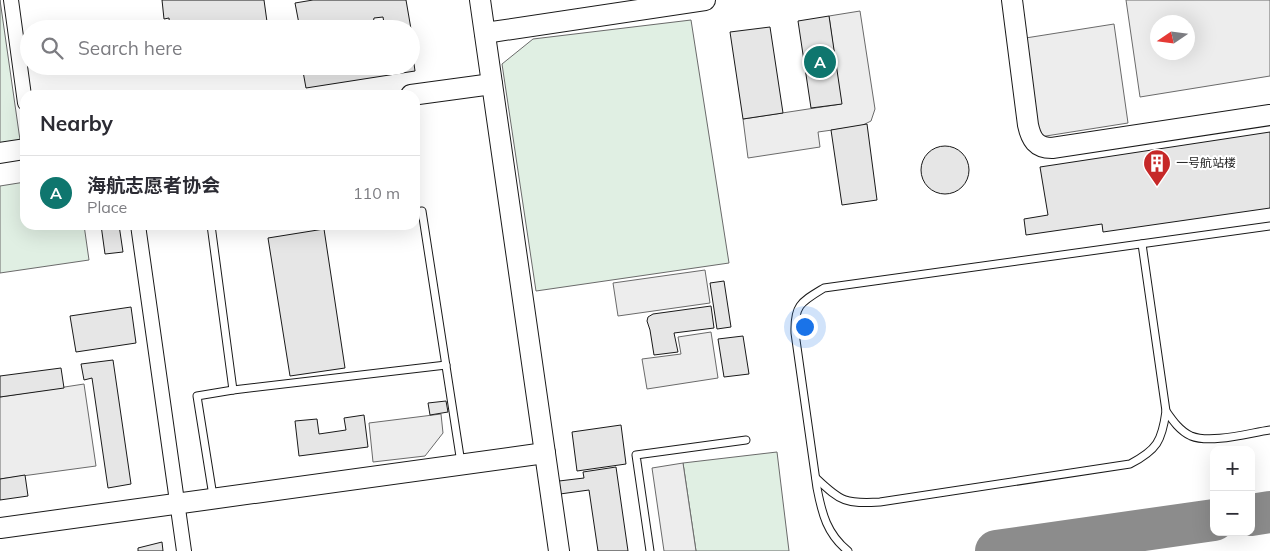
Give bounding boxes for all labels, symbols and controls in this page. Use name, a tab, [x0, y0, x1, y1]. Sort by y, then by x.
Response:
north arrow	[1150, 15, 1195, 60]
search box	[20, 20, 420, 75]
icon: search	[38, 34, 66, 62]
text: Search here	[78, 36, 182, 60]
pin: A	[804, 43, 836, 81]
text: Nearby	[40, 110, 113, 136]
building icon: 一号航站楼	[1142, 148, 1172, 187]
place label: 一号航站楼	[1176, 155, 1236, 170]
text: 海航志愿者协会	[87, 173, 220, 197]
text: A	[50, 183, 62, 203]
text: 110 m	[353, 183, 400, 203]
text: Place	[87, 197, 127, 217]
your location	[792, 314, 818, 340]
map controls	[1210, 446, 1255, 536]
button: +	[1210, 446, 1255, 491]
button: −	[1210, 491, 1255, 536]

